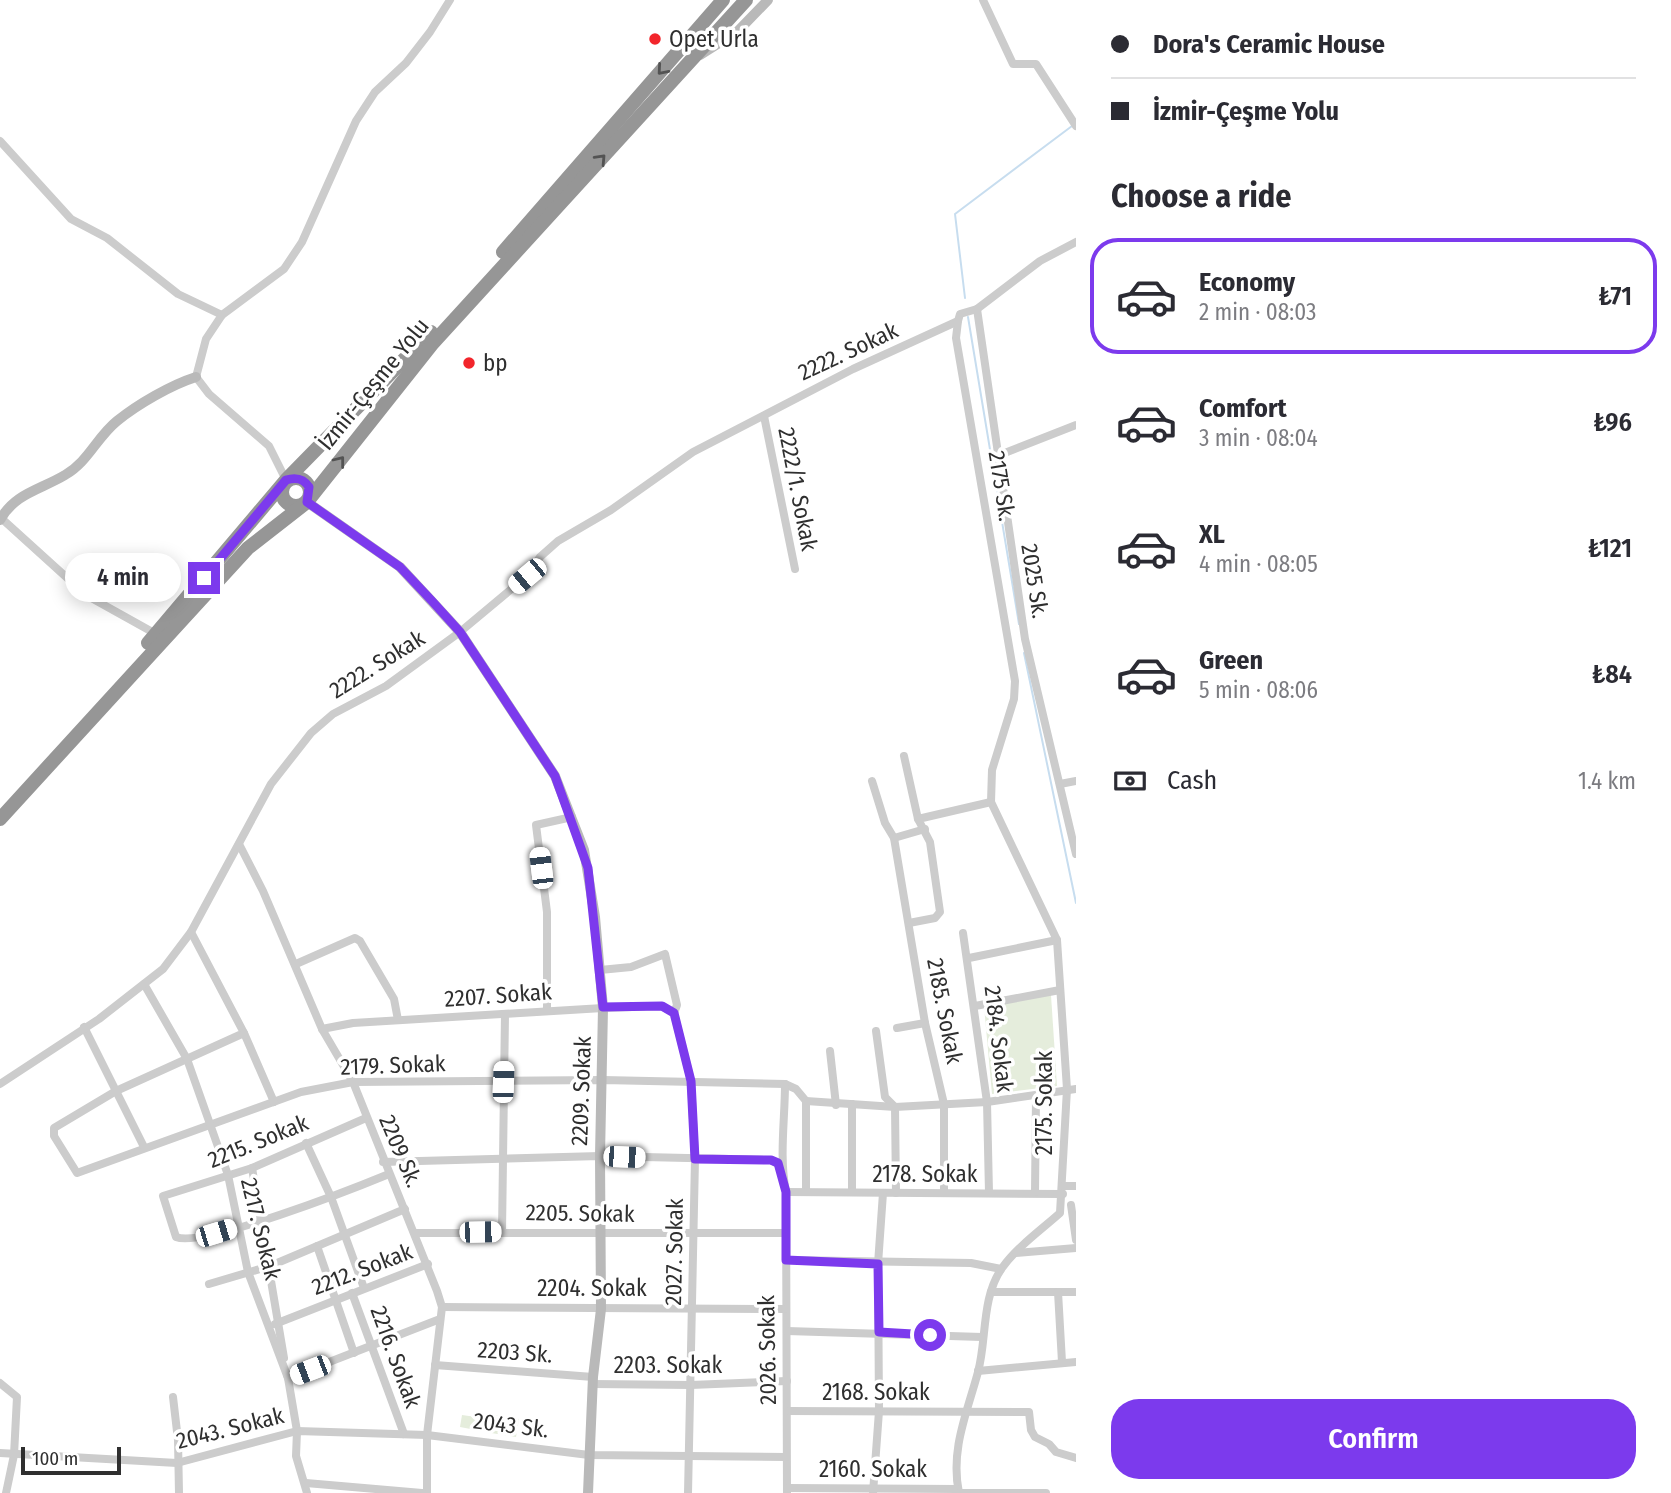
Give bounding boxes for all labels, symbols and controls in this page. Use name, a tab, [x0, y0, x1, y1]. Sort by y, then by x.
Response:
place label: Opet Urla	[669, 25, 759, 53]
text: Dora's Ceramic House	[1153, 29, 1385, 60]
marker: Opet Urla	[647, 31, 663, 47]
one-way arrow	[658, 61, 670, 74]
text: İzmir-Çeşme Yolu	[1153, 96, 1339, 127]
one-way arrow	[593, 155, 605, 168]
text: Choose a ride	[1111, 177, 1292, 215]
icon: car	[1115, 265, 1178, 328]
text: Economy	[1199, 267, 1295, 298]
text: ₺71	[1598, 281, 1632, 312]
text: 2 min · 08:03	[1199, 298, 1316, 326]
street label: İzmir-Çeşme Yolu	[311, 312, 435, 456]
street label: 2222. Sokak	[794, 316, 903, 386]
place label: bp	[483, 349, 507, 377]
marker: bp	[461, 355, 477, 371]
icon: car	[1115, 391, 1178, 454]
text: Comfort	[1199, 393, 1287, 424]
text: ₺96	[1593, 407, 1632, 438]
text: 3 min · 08:04	[1199, 424, 1318, 452]
street label: 2222/1. Sokak	[772, 425, 824, 553]
street label: 2175 Sk.	[983, 449, 1021, 523]
one-way arrow	[331, 456, 344, 468]
icon: car	[1115, 517, 1178, 580]
text: XL	[1199, 519, 1225, 550]
text: ₺121	[1588, 533, 1632, 564]
street label: 2025 Sk.	[1015, 542, 1055, 620]
text: 4 min · 08:05	[1199, 550, 1318, 578]
callout: 4 min	[64, 554, 180, 602]
car	[505, 554, 550, 598]
route end	[188, 562, 220, 594]
text: 4 min	[97, 563, 149, 591]
street label: 2222. Sokak	[324, 624, 430, 704]
icon: car	[1115, 643, 1178, 706]
text: Green	[1199, 645, 1263, 676]
text: ₺84	[1592, 659, 1632, 690]
text: 5 min · 08:06	[1199, 676, 1318, 704]
icon: cash	[1111, 762, 1149, 800]
text: Cash	[1167, 765, 1217, 796]
text: 1.4 km	[1578, 767, 1636, 795]
car	[529, 846, 554, 890]
street label: 2185. Sokak	[921, 956, 969, 1066]
street label: 2207. Sokak	[443, 977, 553, 1013]
street label: 2184. Sokak	[979, 984, 1019, 1094]
street label: 2209. Sokak	[565, 1036, 597, 1146]
street label: 2179. Sokak	[340, 1049, 446, 1081]
street label: 2175. Sokak	[1030, 1051, 1058, 1155]
car	[492, 1061, 515, 1103]
street label: 2215. Sokak	[204, 1108, 312, 1174]
street label: 2209 Sk.	[373, 1111, 429, 1191]
car	[603, 1146, 646, 1168]
street label: 2178. Sokak	[872, 1160, 978, 1188]
street label: 2217. Sokak	[235, 1175, 287, 1283]
street label: 2205. Sokak	[525, 1198, 635, 1228]
street label: 2027. Sokak	[659, 1198, 689, 1306]
car	[193, 1217, 240, 1249]
car	[459, 1221, 502, 1243]
street label: 2212. Sokak	[308, 1237, 416, 1301]
street label: 2204. Sokak	[537, 1274, 647, 1302]
street label: 2026. Sokak	[752, 1295, 782, 1405]
street label: 2216. Sokak	[365, 1302, 427, 1412]
route start	[914, 1319, 946, 1351]
street label: 2203 Sk.	[477, 1335, 553, 1369]
street label: 2203. Sokak	[614, 1351, 723, 1379]
car	[287, 1353, 334, 1387]
street label: 2168. Sokak	[822, 1378, 930, 1406]
button: Confirm	[1111, 1399, 1636, 1479]
street label: 2043. Sokak	[174, 1401, 287, 1455]
street label: 2043 Sk.	[472, 1406, 550, 1444]
scale bar	[21, 1444, 121, 1476]
text: 100 m	[32, 1447, 78, 1470]
street label: 2160. Sokak	[819, 1455, 927, 1483]

